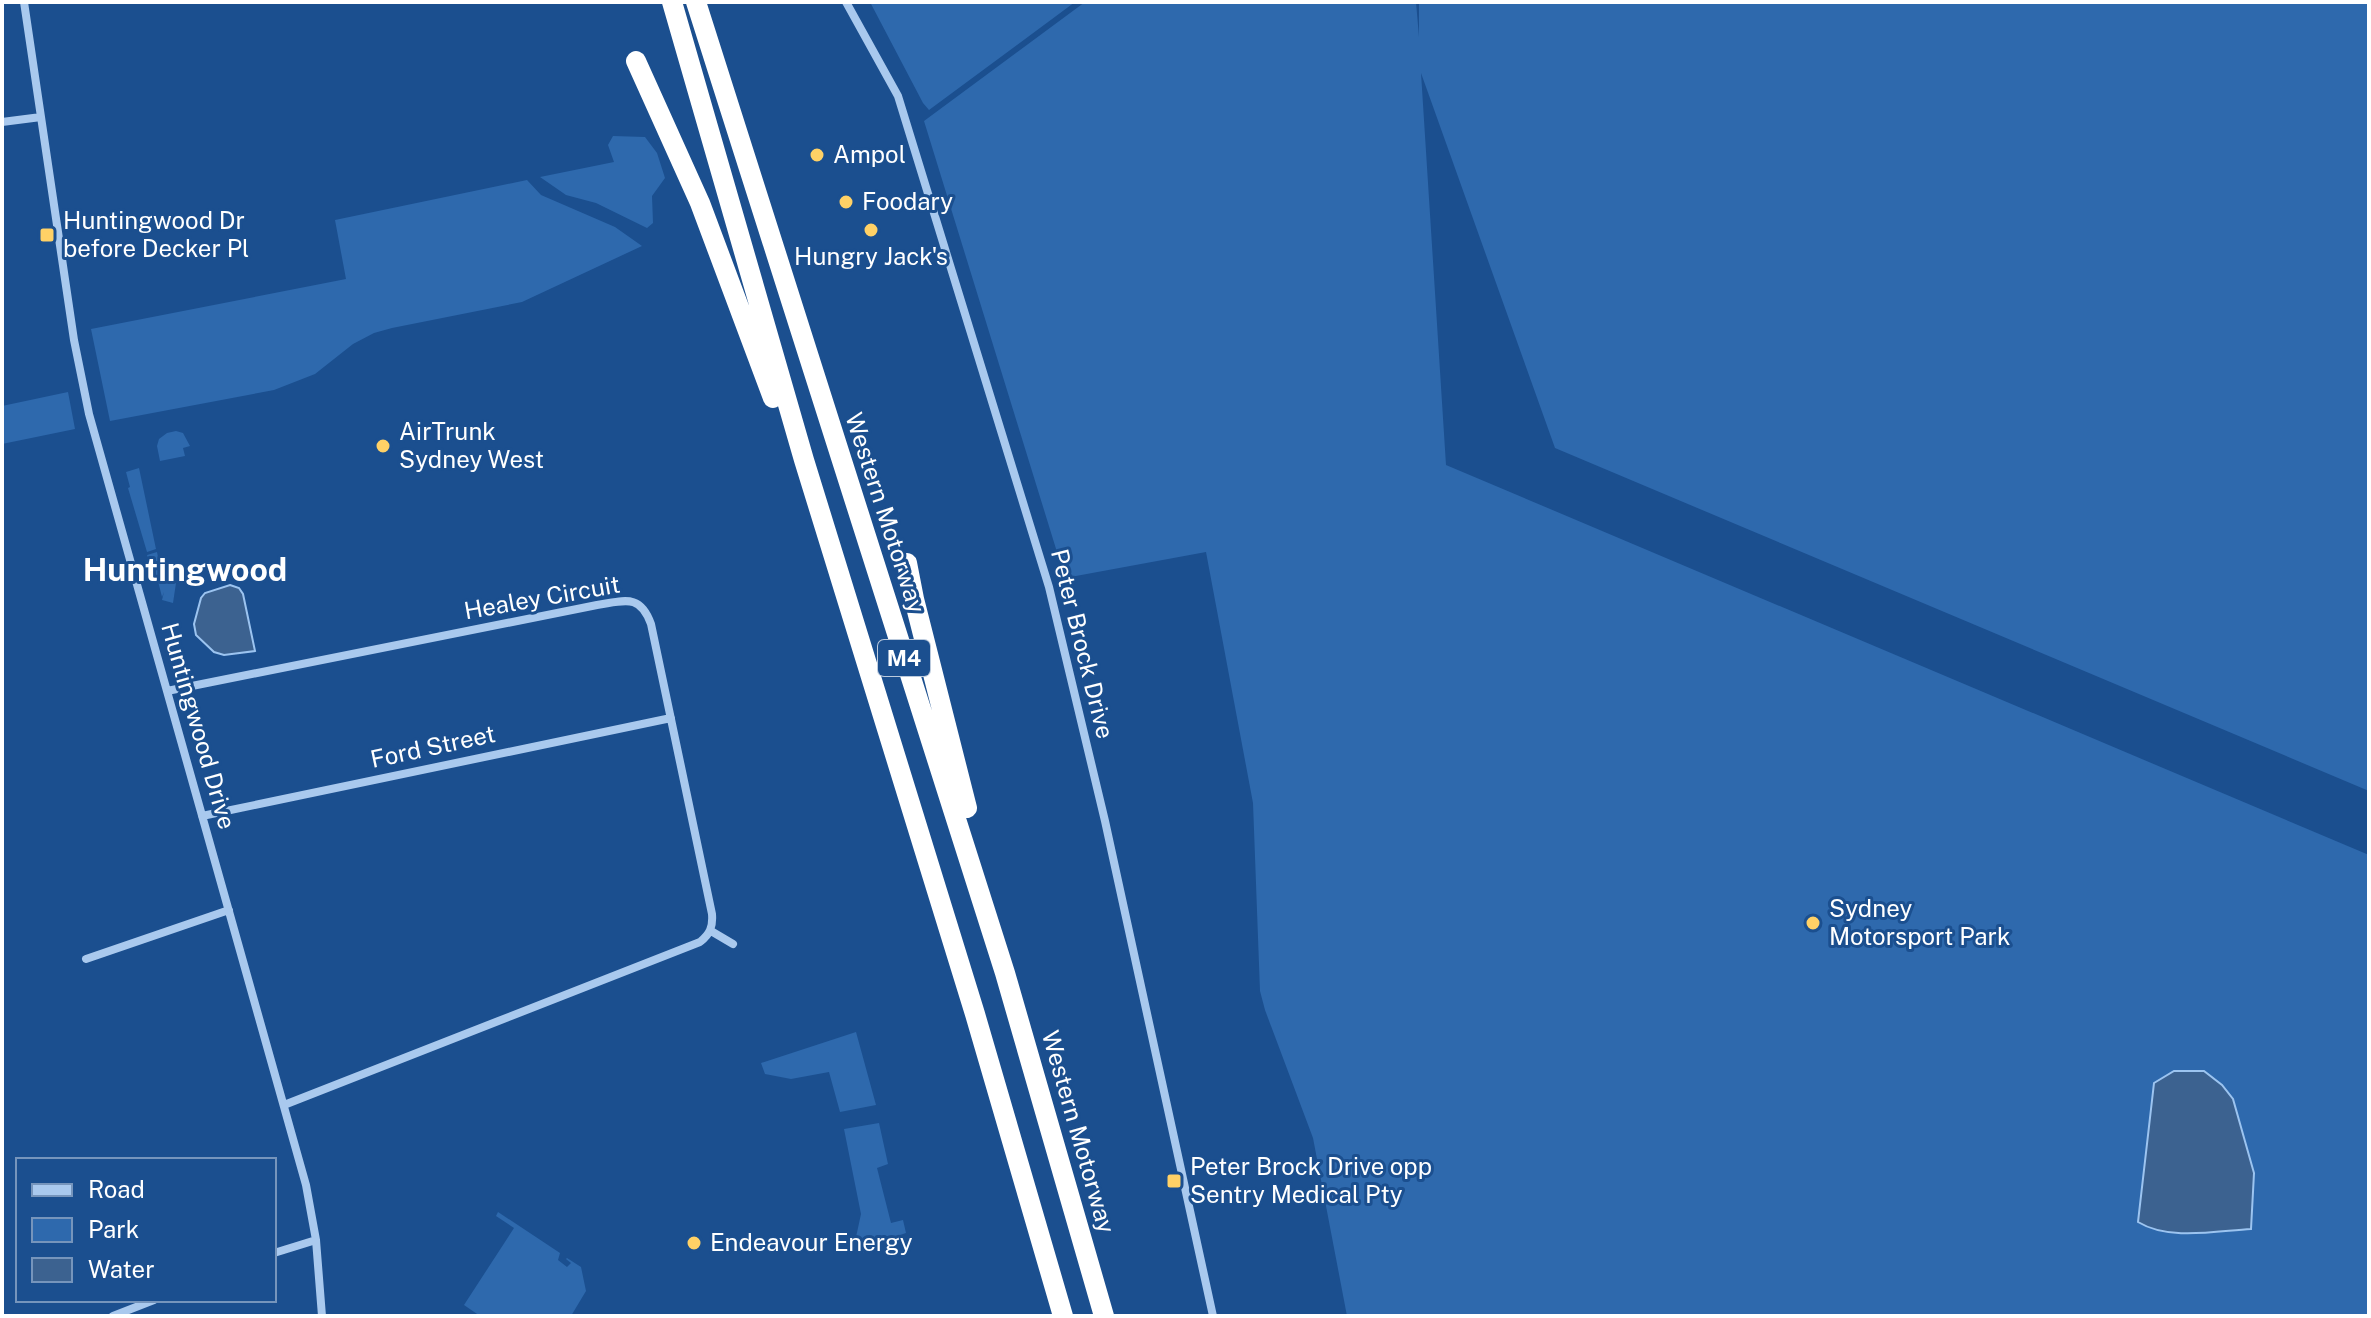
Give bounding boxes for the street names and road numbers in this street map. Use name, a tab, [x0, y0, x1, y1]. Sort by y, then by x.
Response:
street label: Western Motorway	[840, 409, 932, 617]
street label: Peter Brock Drive	[1046, 546, 1120, 741]
street label: Healey Circuit	[462, 570, 622, 625]
street label: Huntingwood Drive	[156, 619, 242, 832]
road number: M4	[878, 640, 930, 676]
street label: Ford Street	[368, 719, 498, 773]
street label: Western Motorway	[1037, 1027, 1121, 1236]

